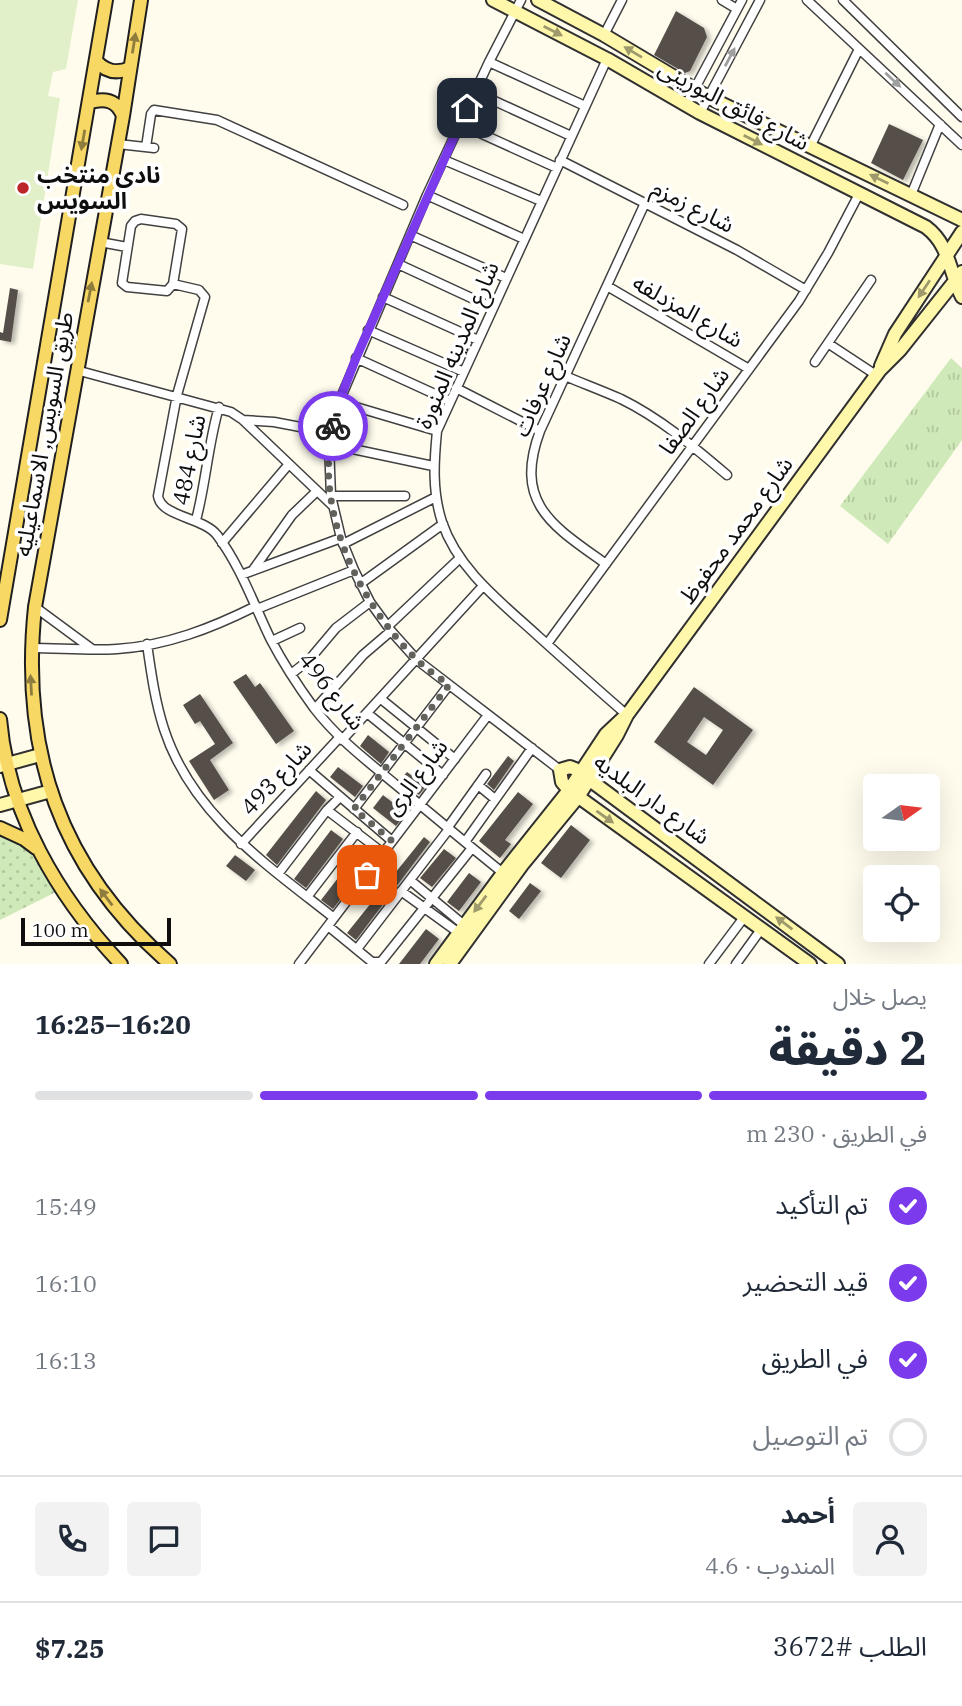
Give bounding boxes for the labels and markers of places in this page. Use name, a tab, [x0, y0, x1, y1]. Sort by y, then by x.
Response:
pin	[437, 78, 497, 138]
place label: نادي منتخب السويس	[37, 159, 161, 215]
marker: نادي منتخب السويس	[15, 180, 31, 196]
pin	[337, 845, 397, 905]

